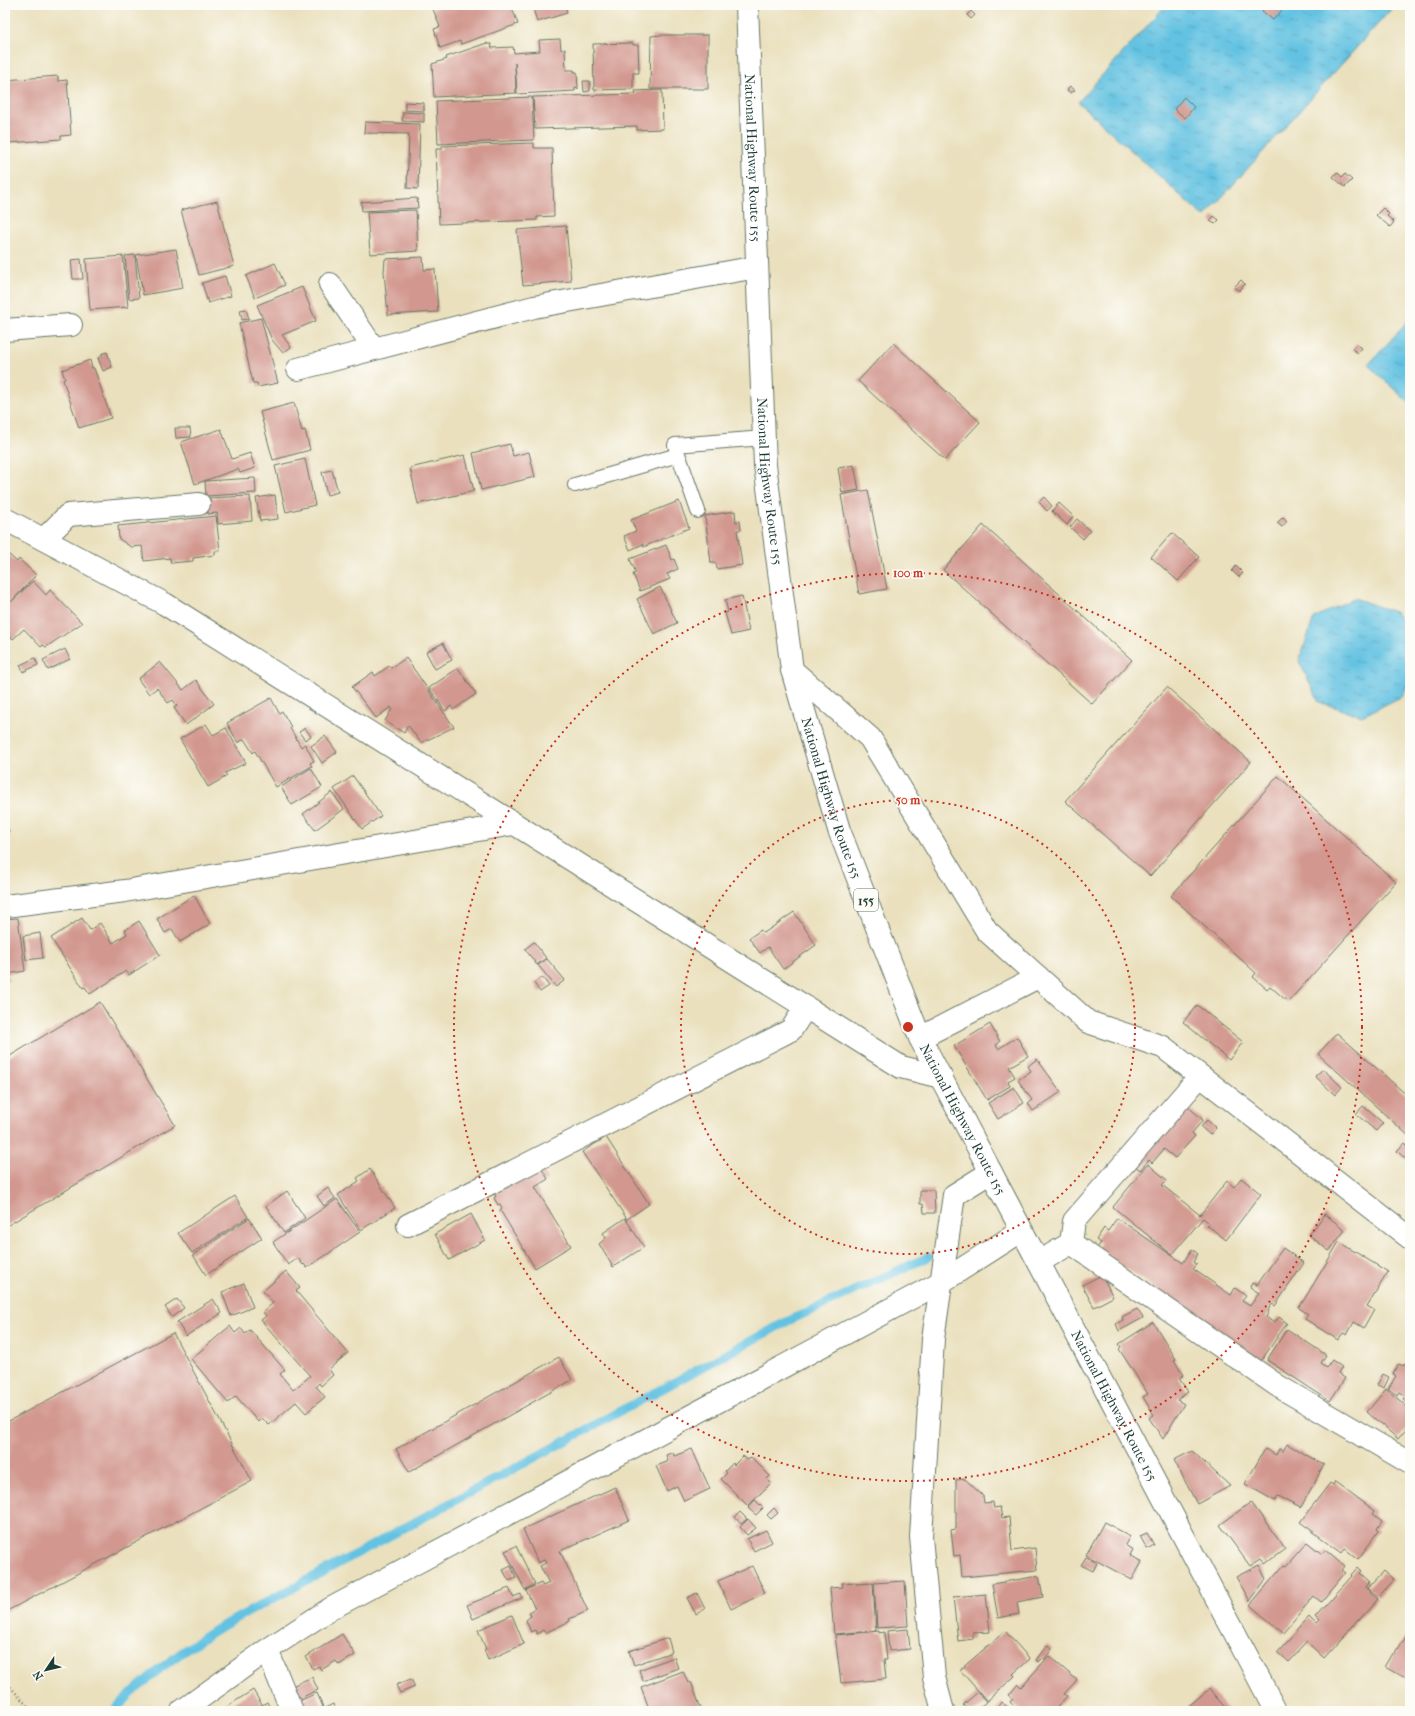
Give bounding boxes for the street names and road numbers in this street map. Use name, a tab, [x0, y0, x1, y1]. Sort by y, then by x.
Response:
street label: National Highway Route 155	[741, 73, 764, 242]
street label: National Highway Route 155	[753, 397, 786, 566]
street label: National Highway Route 155	[797, 715, 865, 881]
road number: 155	[854, 889, 878, 911]
street label: National Highway Route 155	[916, 1041, 1009, 1198]
street label: National Highway Route 155	[1067, 1327, 1161, 1484]

